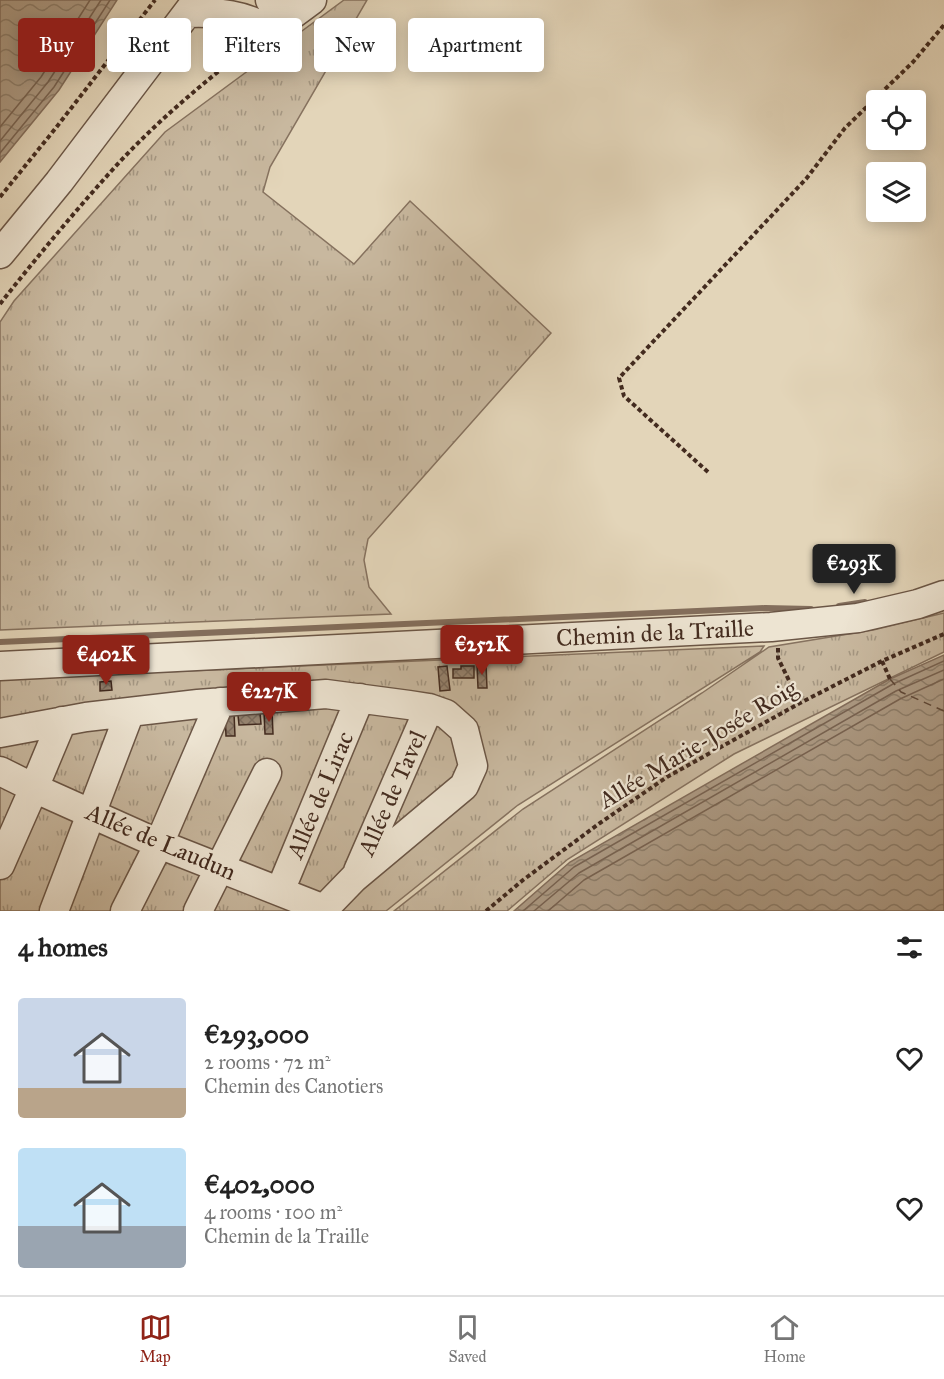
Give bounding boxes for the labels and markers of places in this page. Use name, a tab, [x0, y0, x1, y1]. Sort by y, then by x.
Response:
pin: €293K	[812, 544, 896, 595]
pin: €252K	[440, 625, 524, 676]
pin: €402K	[64, 635, 148, 686]
pin: €227K	[227, 672, 311, 723]

